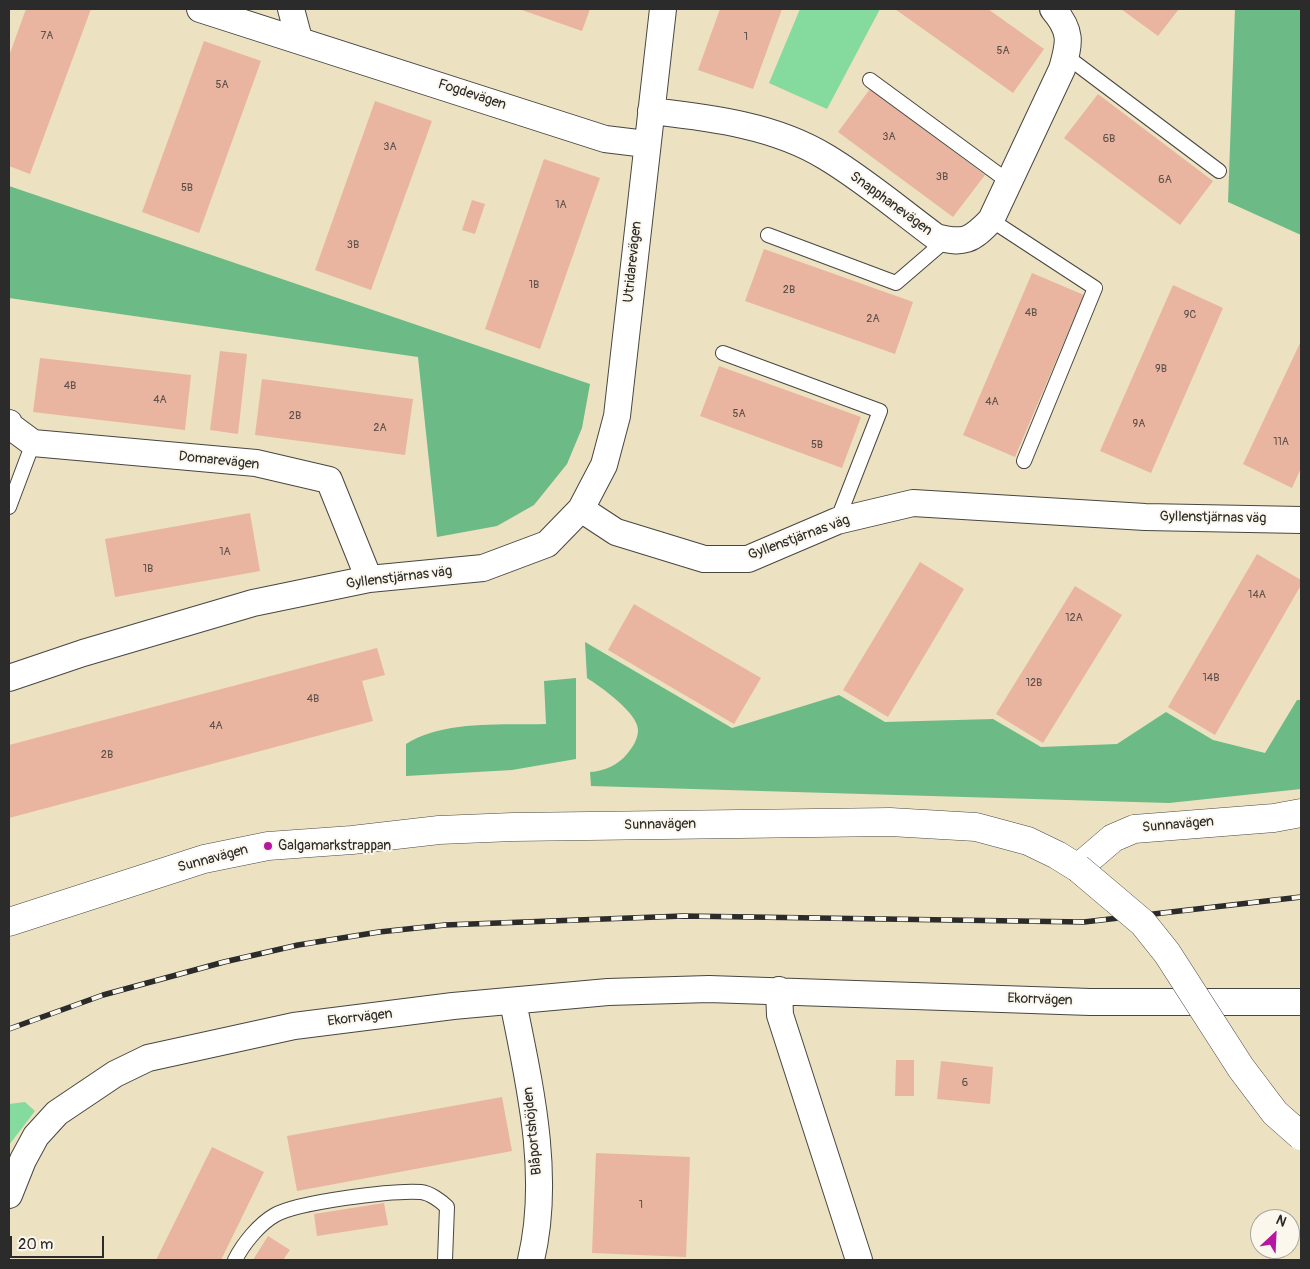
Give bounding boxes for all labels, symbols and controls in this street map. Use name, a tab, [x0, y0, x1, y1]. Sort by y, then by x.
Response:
house number: 7A	[41, 29, 53, 43]
house number: 1	[744, 30, 748, 44]
house number: 5A	[996, 44, 1010, 58]
street label: Fogdevägen	[436, 76, 508, 114]
house number: 5A	[215, 78, 229, 92]
house number: 3A	[882, 130, 896, 144]
house number: 6B	[1103, 132, 1115, 146]
house number: 3A	[383, 140, 397, 154]
street label: Snapphanevägen	[846, 168, 936, 240]
house number: 3B	[936, 170, 948, 184]
house number: 6A	[1158, 173, 1172, 187]
house number: 5B	[181, 181, 193, 195]
house number: 1A	[555, 198, 567, 212]
street label: Utridarevägen	[620, 220, 646, 304]
house number: 3B	[347, 238, 359, 252]
house number: 1B	[529, 278, 539, 292]
house number: 2B	[783, 283, 795, 297]
house number: 4B	[1025, 306, 1037, 320]
house number: 9C	[1184, 308, 1196, 322]
house number: 2A	[866, 312, 880, 326]
house number: 9B	[1155, 362, 1167, 376]
house number: 4B	[64, 379, 76, 393]
house number: 4A	[153, 393, 167, 407]
house number: 4A	[985, 395, 999, 409]
house number: 5A	[732, 407, 746, 421]
house number: 2B	[289, 409, 301, 423]
house number: 9A	[1133, 417, 1145, 431]
house number: 2A	[373, 421, 387, 435]
house number: 11A	[1273, 435, 1289, 449]
house number: 5B	[811, 438, 823, 452]
street label: Domarevägen	[178, 448, 260, 474]
street label: Gyllenstjärnas väg	[1160, 509, 1266, 527]
street label: Gyllenstjärnas väg	[746, 512, 852, 564]
house number: 1A	[219, 545, 231, 559]
house number: 1B	[143, 562, 153, 576]
street label: Gyllenstjärnas väg	[345, 563, 453, 593]
house number: 14A	[1248, 588, 1266, 602]
house number: 12A	[1065, 611, 1083, 625]
house number: 14B	[1203, 671, 1219, 685]
house number: 12B	[1026, 676, 1042, 690]
house number: 4B	[307, 692, 319, 706]
house number: 4A	[209, 719, 223, 733]
house number: 2B	[101, 748, 113, 762]
street label: Sunnavägen	[1141, 813, 1215, 837]
street label: Sunnavägen	[624, 816, 696, 834]
place label: Galgamarkstrappan	[278, 838, 391, 854]
marker: Galgamarkstrappan	[262, 840, 274, 852]
street label: Sunnavägen	[176, 842, 250, 876]
street label: Ekorrvägen	[1007, 990, 1073, 1010]
street label: Ekorrvägen	[327, 1006, 393, 1030]
house number: 6	[962, 1076, 968, 1090]
street label: Blåportshöjden	[520, 1086, 546, 1176]
house number: 1	[639, 1198, 643, 1212]
north arrow	[1250, 1209, 1300, 1259]
text: N	[1273, 1211, 1289, 1231]
scale bar	[12, 1226, 106, 1258]
text: 20 m	[18, 1235, 53, 1254]

